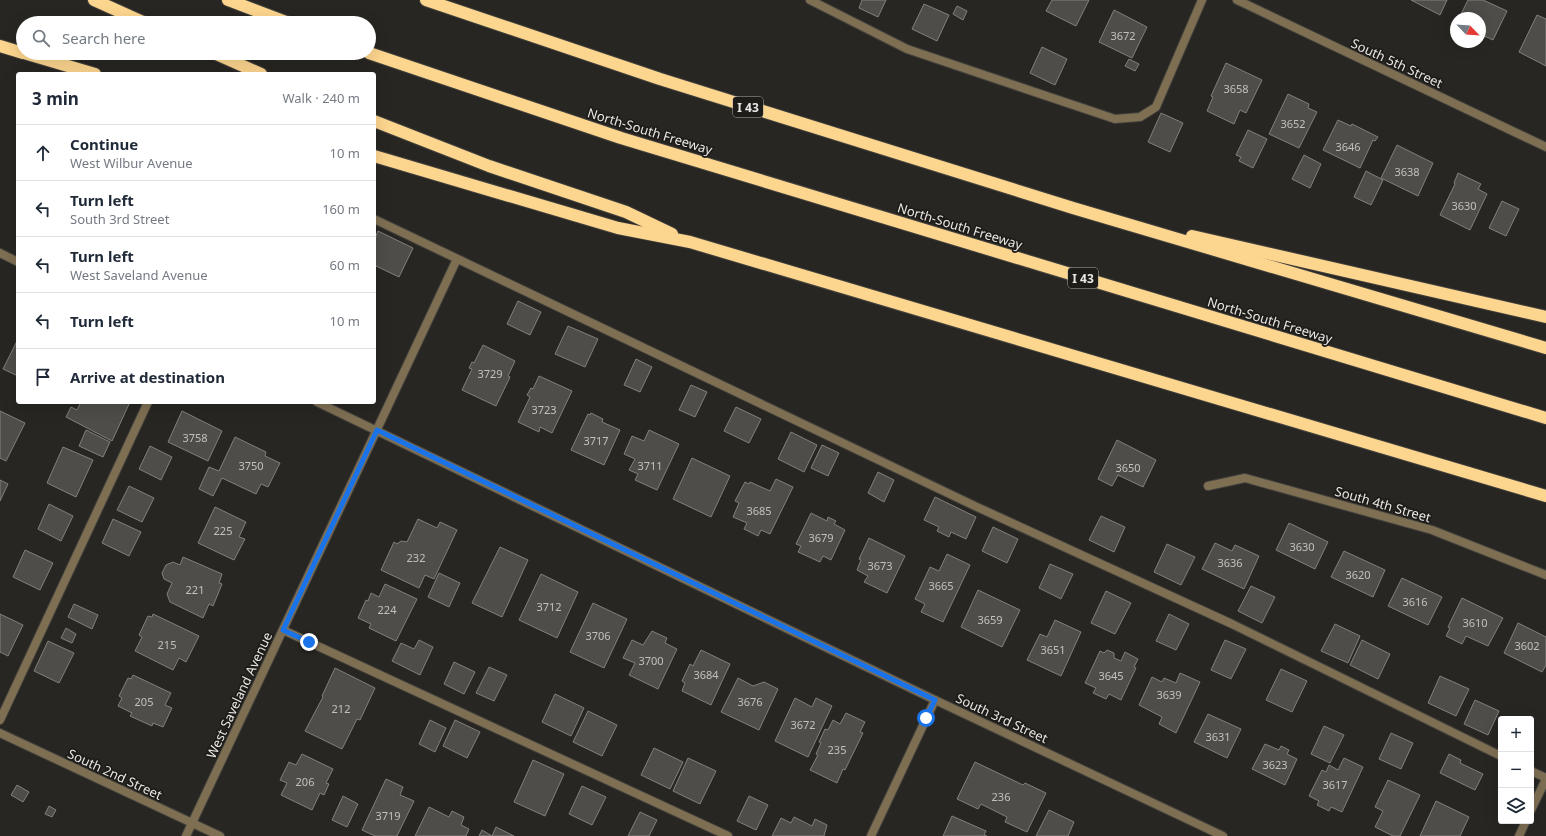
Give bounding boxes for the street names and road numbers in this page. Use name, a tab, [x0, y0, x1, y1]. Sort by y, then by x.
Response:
street label: South 5th Street	[1348, 34, 1446, 92]
road number: I 43	[733, 97, 763, 117]
street label: North-South Freeway	[585, 103, 715, 159]
street label: North-South Freeway	[895, 198, 1025, 254]
road number: I 43	[1068, 268, 1098, 288]
street label: North-South Freeway	[1205, 292, 1335, 348]
street label: South 4th Street	[1333, 482, 1433, 526]
street label: West Saveland Avenue	[202, 629, 276, 761]
street label: South 3rd Street	[953, 689, 1051, 747]
street label: South 2nd Street	[65, 744, 165, 804]

